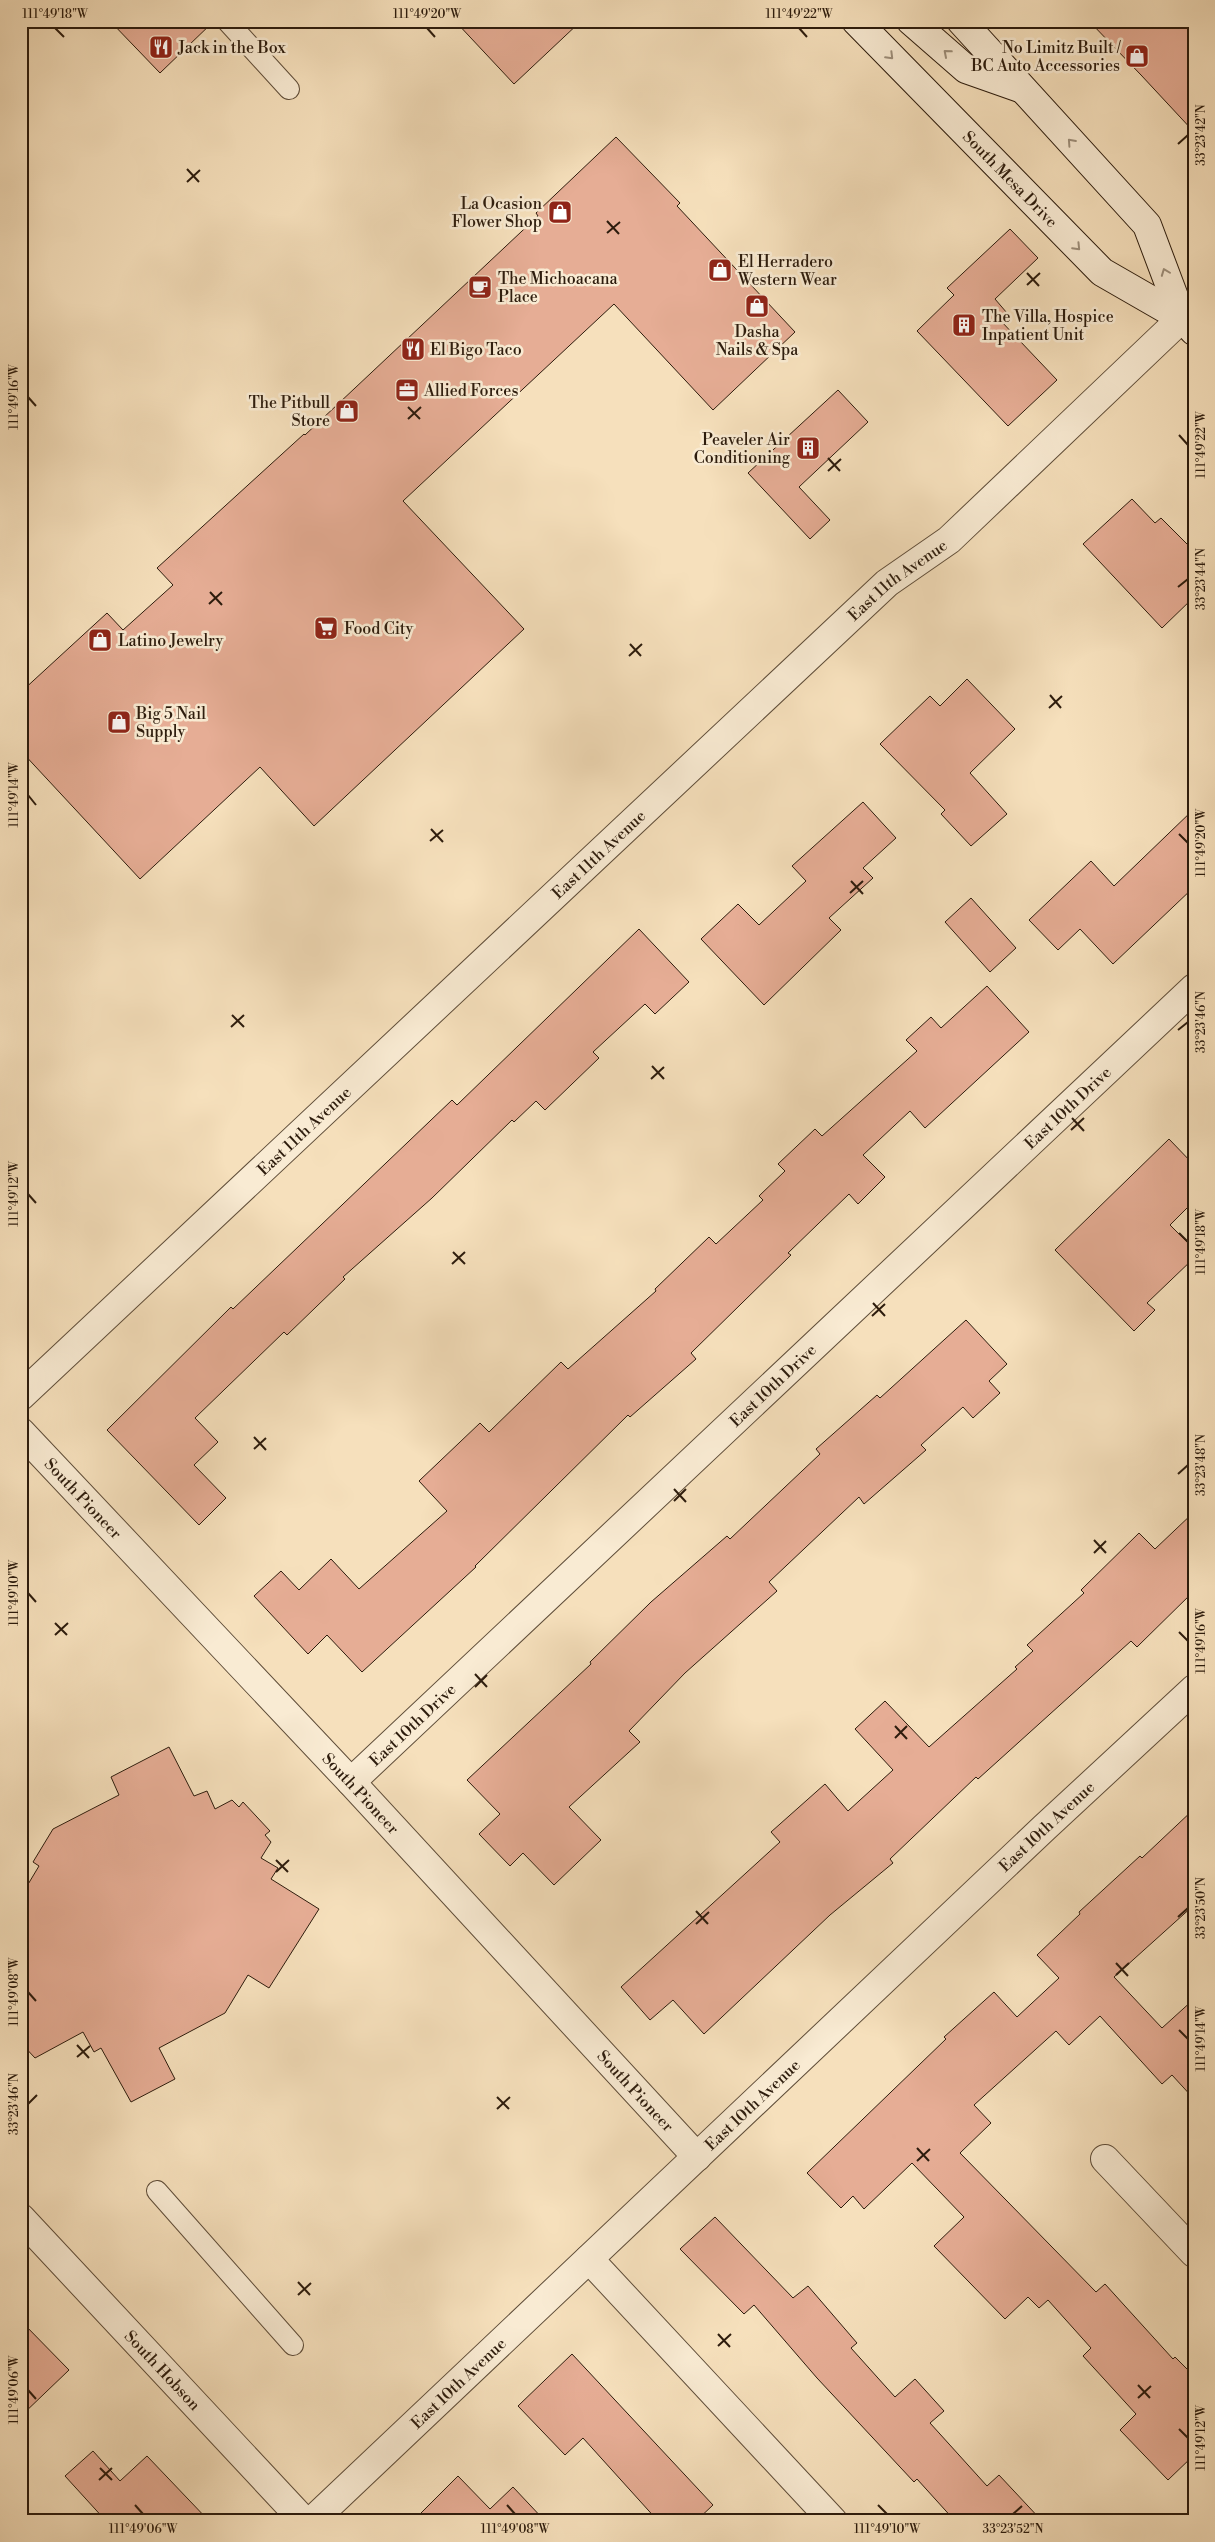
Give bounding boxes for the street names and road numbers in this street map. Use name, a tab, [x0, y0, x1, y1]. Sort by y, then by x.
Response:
street label: South Mesa Drive	[958, 127, 1062, 232]
street label: East 11th Avenue	[844, 535, 951, 626]
street label: East 11th Avenue	[548, 806, 650, 903]
street label: East 10th Drive	[1020, 1062, 1116, 1154]
street label: East 11th Avenue	[254, 1082, 356, 1180]
street label: East 10th Drive	[726, 1340, 821, 1431]
street label: South Pioneer	[40, 1454, 126, 1544]
street label: East 10th Drive	[365, 1680, 460, 1771]
street label: South Pioneer	[318, 1749, 403, 1839]
street label: East 10th Avenue	[995, 1777, 1099, 1876]
street label: South Pioneer	[592, 2046, 678, 2136]
street label: East 10th Avenue	[701, 2055, 805, 2155]
street label: South Hobson	[120, 2326, 205, 2415]
street label: East 10th Avenue	[407, 2334, 510, 2433]

